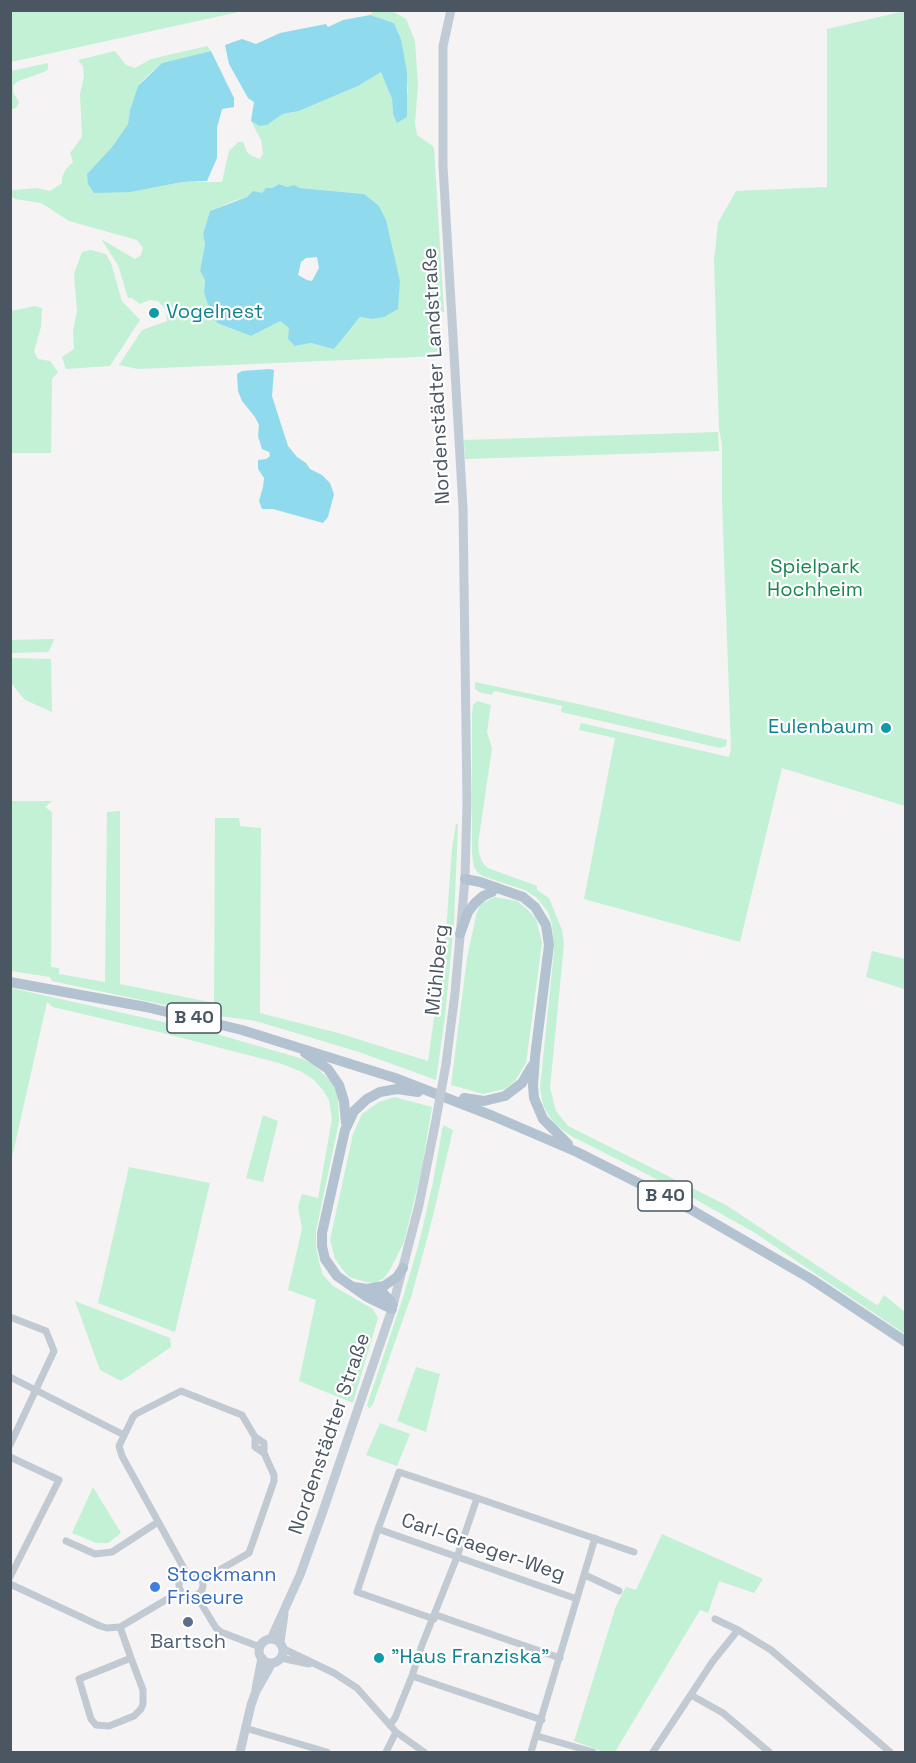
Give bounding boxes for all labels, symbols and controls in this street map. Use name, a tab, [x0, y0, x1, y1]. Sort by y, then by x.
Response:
street label: Nordenstädter Landstraße	[418, 247, 456, 505]
place label: Vogelnest	[166, 301, 263, 325]
marker: Vogelnest	[147, 306, 161, 320]
park label: Spielpark Hochheim	[767, 556, 863, 603]
place label: Eulenbaum	[768, 716, 874, 740]
marker: Eulenbaum	[879, 721, 893, 735]
street label: Mühlberg	[421, 923, 455, 1017]
road number: B 40	[167, 1003, 221, 1033]
road number: B 40	[638, 1181, 692, 1211]
street label: Nordenstädter Straße	[284, 1330, 376, 1538]
street label: Carl-Graeger-Weg	[398, 1509, 568, 1587]
place label: Stockmann Friseure	[167, 1564, 276, 1611]
marker: Stockmann Friseure	[148, 1580, 162, 1594]
marker: Bartsch	[181, 1615, 195, 1629]
place label: Bartsch	[150, 1631, 226, 1655]
place label: "Haus Franziska"	[391, 1646, 549, 1670]
marker: "Haus Franziska"	[372, 1651, 386, 1665]

